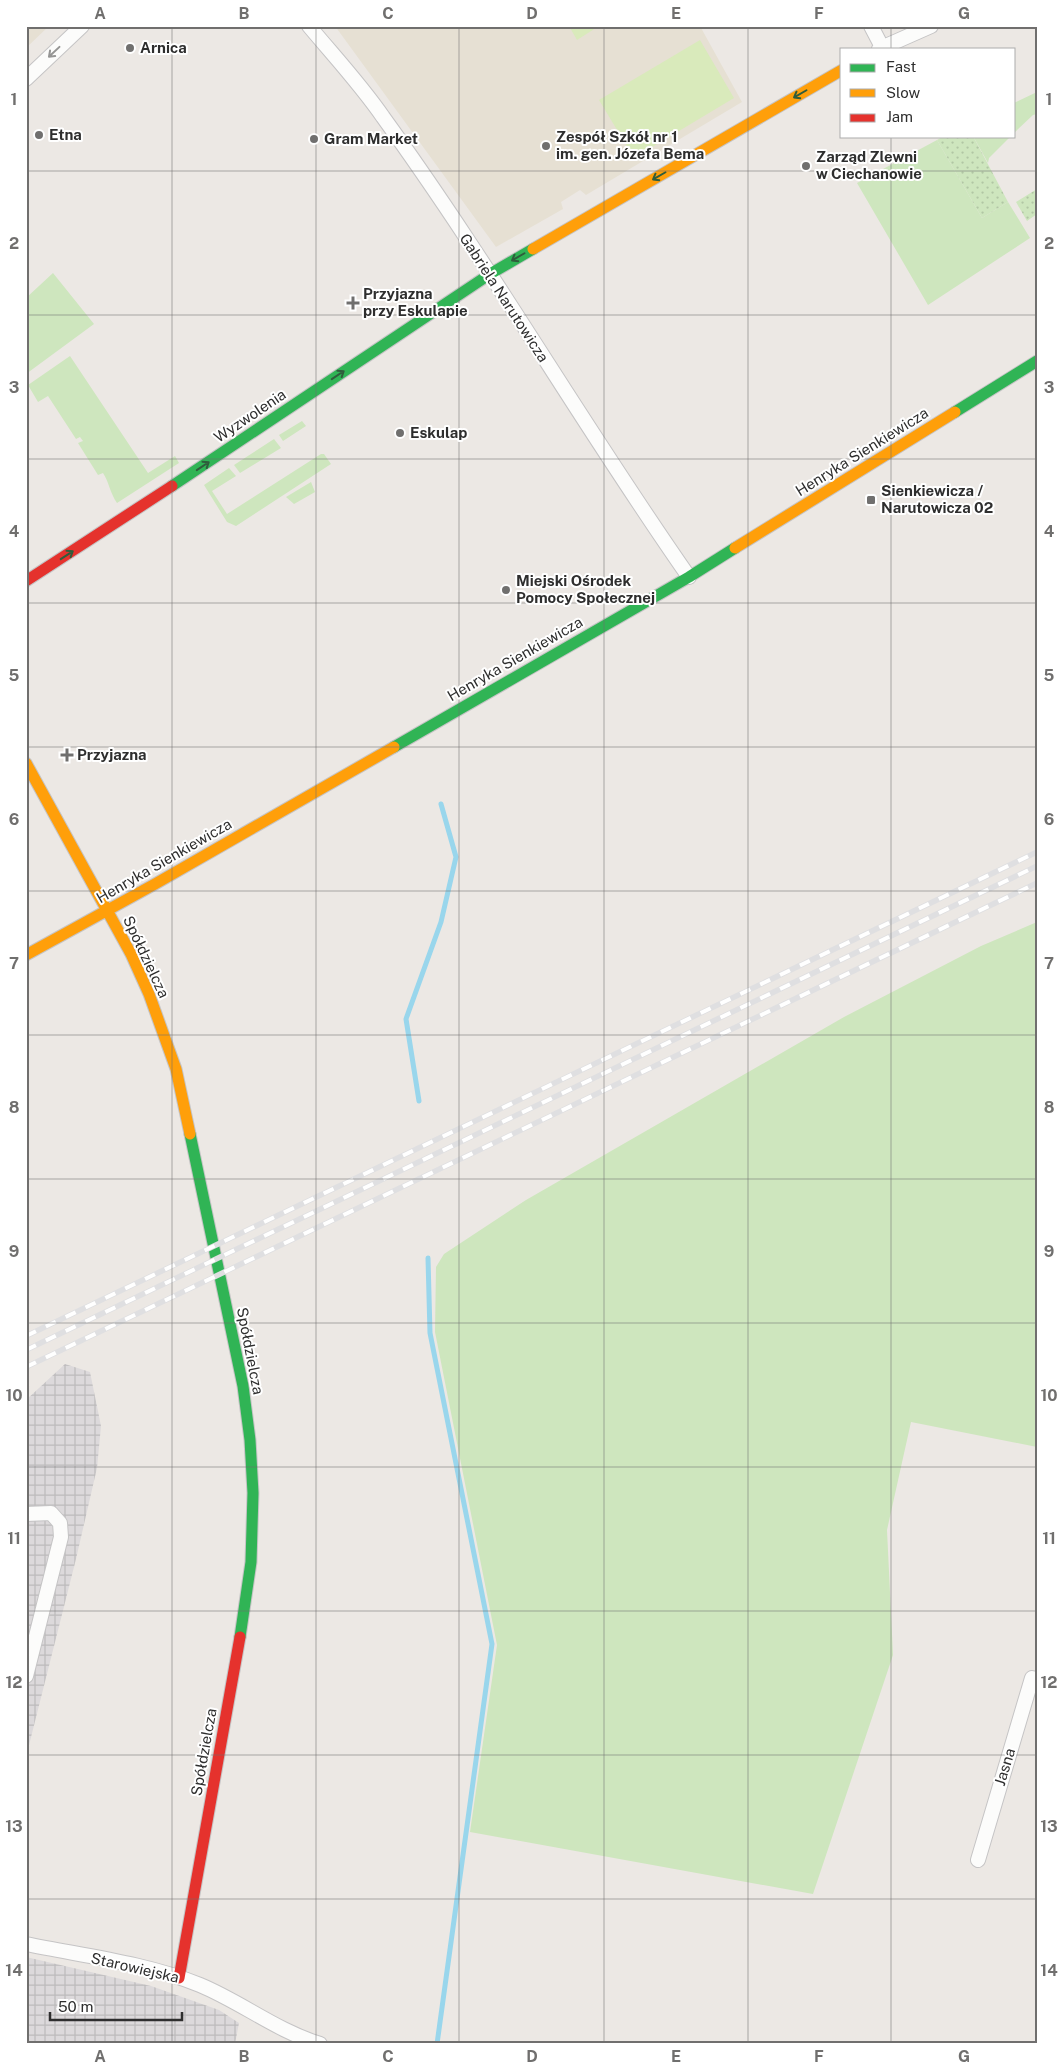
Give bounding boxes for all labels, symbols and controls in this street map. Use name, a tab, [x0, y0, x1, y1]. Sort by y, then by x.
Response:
text: A	[94, 4, 106, 23]
text: B	[239, 4, 250, 23]
text: C	[382, 4, 394, 23]
text: D	[526, 4, 538, 23]
text: E	[671, 4, 681, 23]
text: F	[814, 4, 824, 23]
text: G	[958, 4, 970, 23]
place label: Arnica	[140, 39, 187, 56]
marker: Arnica	[124, 42, 136, 54]
one-way arrow	[48, 47, 61, 58]
legend	[840, 48, 1016, 138]
text: Fast	[886, 58, 916, 75]
text: Slow	[886, 84, 921, 101]
text: 1	[11, 90, 17, 109]
one-way arrow	[793, 90, 807, 100]
text: 1	[1046, 90, 1052, 109]
text: Jam	[886, 108, 913, 125]
place label: Etna	[49, 126, 82, 143]
place label: Zespół Szkół nr 1 im. gen. Józefa Bema	[556, 128, 704, 162]
marker: Etna	[33, 129, 45, 141]
place label: Gram Market	[324, 130, 418, 147]
marker: Gram Market	[308, 133, 320, 145]
marker: Zespół Szkół nr 1 im. gen. Józefa Bema	[540, 140, 552, 152]
place label: Zarząd Zlewni w Ciechanowie	[816, 148, 922, 182]
marker: Zarząd Zlewni w Ciechanowie	[800, 160, 812, 172]
one-way arrow	[652, 171, 666, 181]
street label: Gabriela Narutowicza	[456, 230, 552, 365]
text: 2	[9, 234, 19, 253]
text: 2	[1044, 234, 1054, 253]
one-way arrow	[512, 253, 526, 263]
place label: Przyjazna przy Eskulapie	[363, 285, 468, 319]
marker: Przyjazna przy Eskulapie	[347, 297, 359, 309]
one-way arrow	[331, 370, 345, 380]
text: 3	[9, 378, 19, 397]
text: 3	[1044, 378, 1054, 397]
street label: Wyzwolenia	[211, 385, 289, 446]
street label: Henryka Sienkiewicza	[792, 404, 931, 499]
place label: Eskulap	[410, 424, 467, 441]
marker: Eskulap	[394, 427, 406, 439]
one-way arrow	[196, 461, 210, 471]
place label: Sienkiewicza / Narutowicza 02	[881, 482, 993, 516]
marker: Sienkiewicza / Narutowicza 02	[865, 494, 877, 506]
text: 4	[9, 522, 20, 541]
text: 4	[1044, 522, 1055, 541]
one-way arrow	[60, 550, 74, 560]
place label: Miejski Ośrodek Pomocy Społecznej	[516, 572, 655, 606]
marker: Miejski Ośrodek Pomocy Społecznej	[500, 584, 512, 596]
street label: Henryka Sienkiewicza	[444, 613, 585, 704]
text: 5	[9, 666, 20, 685]
text: 5	[1044, 666, 1055, 685]
place label: Przyjazna	[77, 746, 147, 763]
marker: Przyjazna	[61, 749, 73, 761]
text: 6	[9, 810, 19, 829]
text: 6	[1044, 810, 1054, 829]
street label: Henryka Sienkiewicza	[93, 815, 234, 906]
street label: Spółdzielcza	[120, 913, 173, 1000]
text: 7	[9, 954, 19, 973]
text: 7	[1044, 954, 1054, 973]
text: 8	[9, 1098, 20, 1117]
text: 8	[1044, 1098, 1055, 1117]
text: 9	[9, 1242, 19, 1261]
text: 9	[1044, 1242, 1054, 1261]
street label: Spółdzielcza	[234, 1306, 267, 1396]
text: 10	[5, 1386, 23, 1405]
text: 10	[1040, 1386, 1058, 1405]
text: 11	[7, 1529, 21, 1548]
text: 11	[1042, 1529, 1056, 1548]
text: 12	[5, 1673, 23, 1692]
text: 12	[1040, 1673, 1058, 1692]
street label: Spółdzielcza	[187, 1707, 220, 1797]
street label: Jasna	[991, 1746, 1018, 1788]
text: 13	[5, 1817, 23, 1836]
text: 13	[1040, 1817, 1058, 1836]
street label: Starowiejska	[89, 1949, 181, 1986]
text: 14	[5, 1961, 23, 1980]
text: 14	[1040, 1961, 1058, 1980]
scale bar	[50, 1990, 182, 2022]
text: 50 m	[58, 1998, 93, 2015]
text: A	[94, 2047, 106, 2066]
text: B	[239, 2047, 250, 2066]
text: C	[382, 2047, 394, 2066]
text: D	[526, 2047, 538, 2066]
text: E	[671, 2047, 681, 2066]
text: F	[814, 2047, 824, 2066]
text: G	[958, 2047, 970, 2066]

